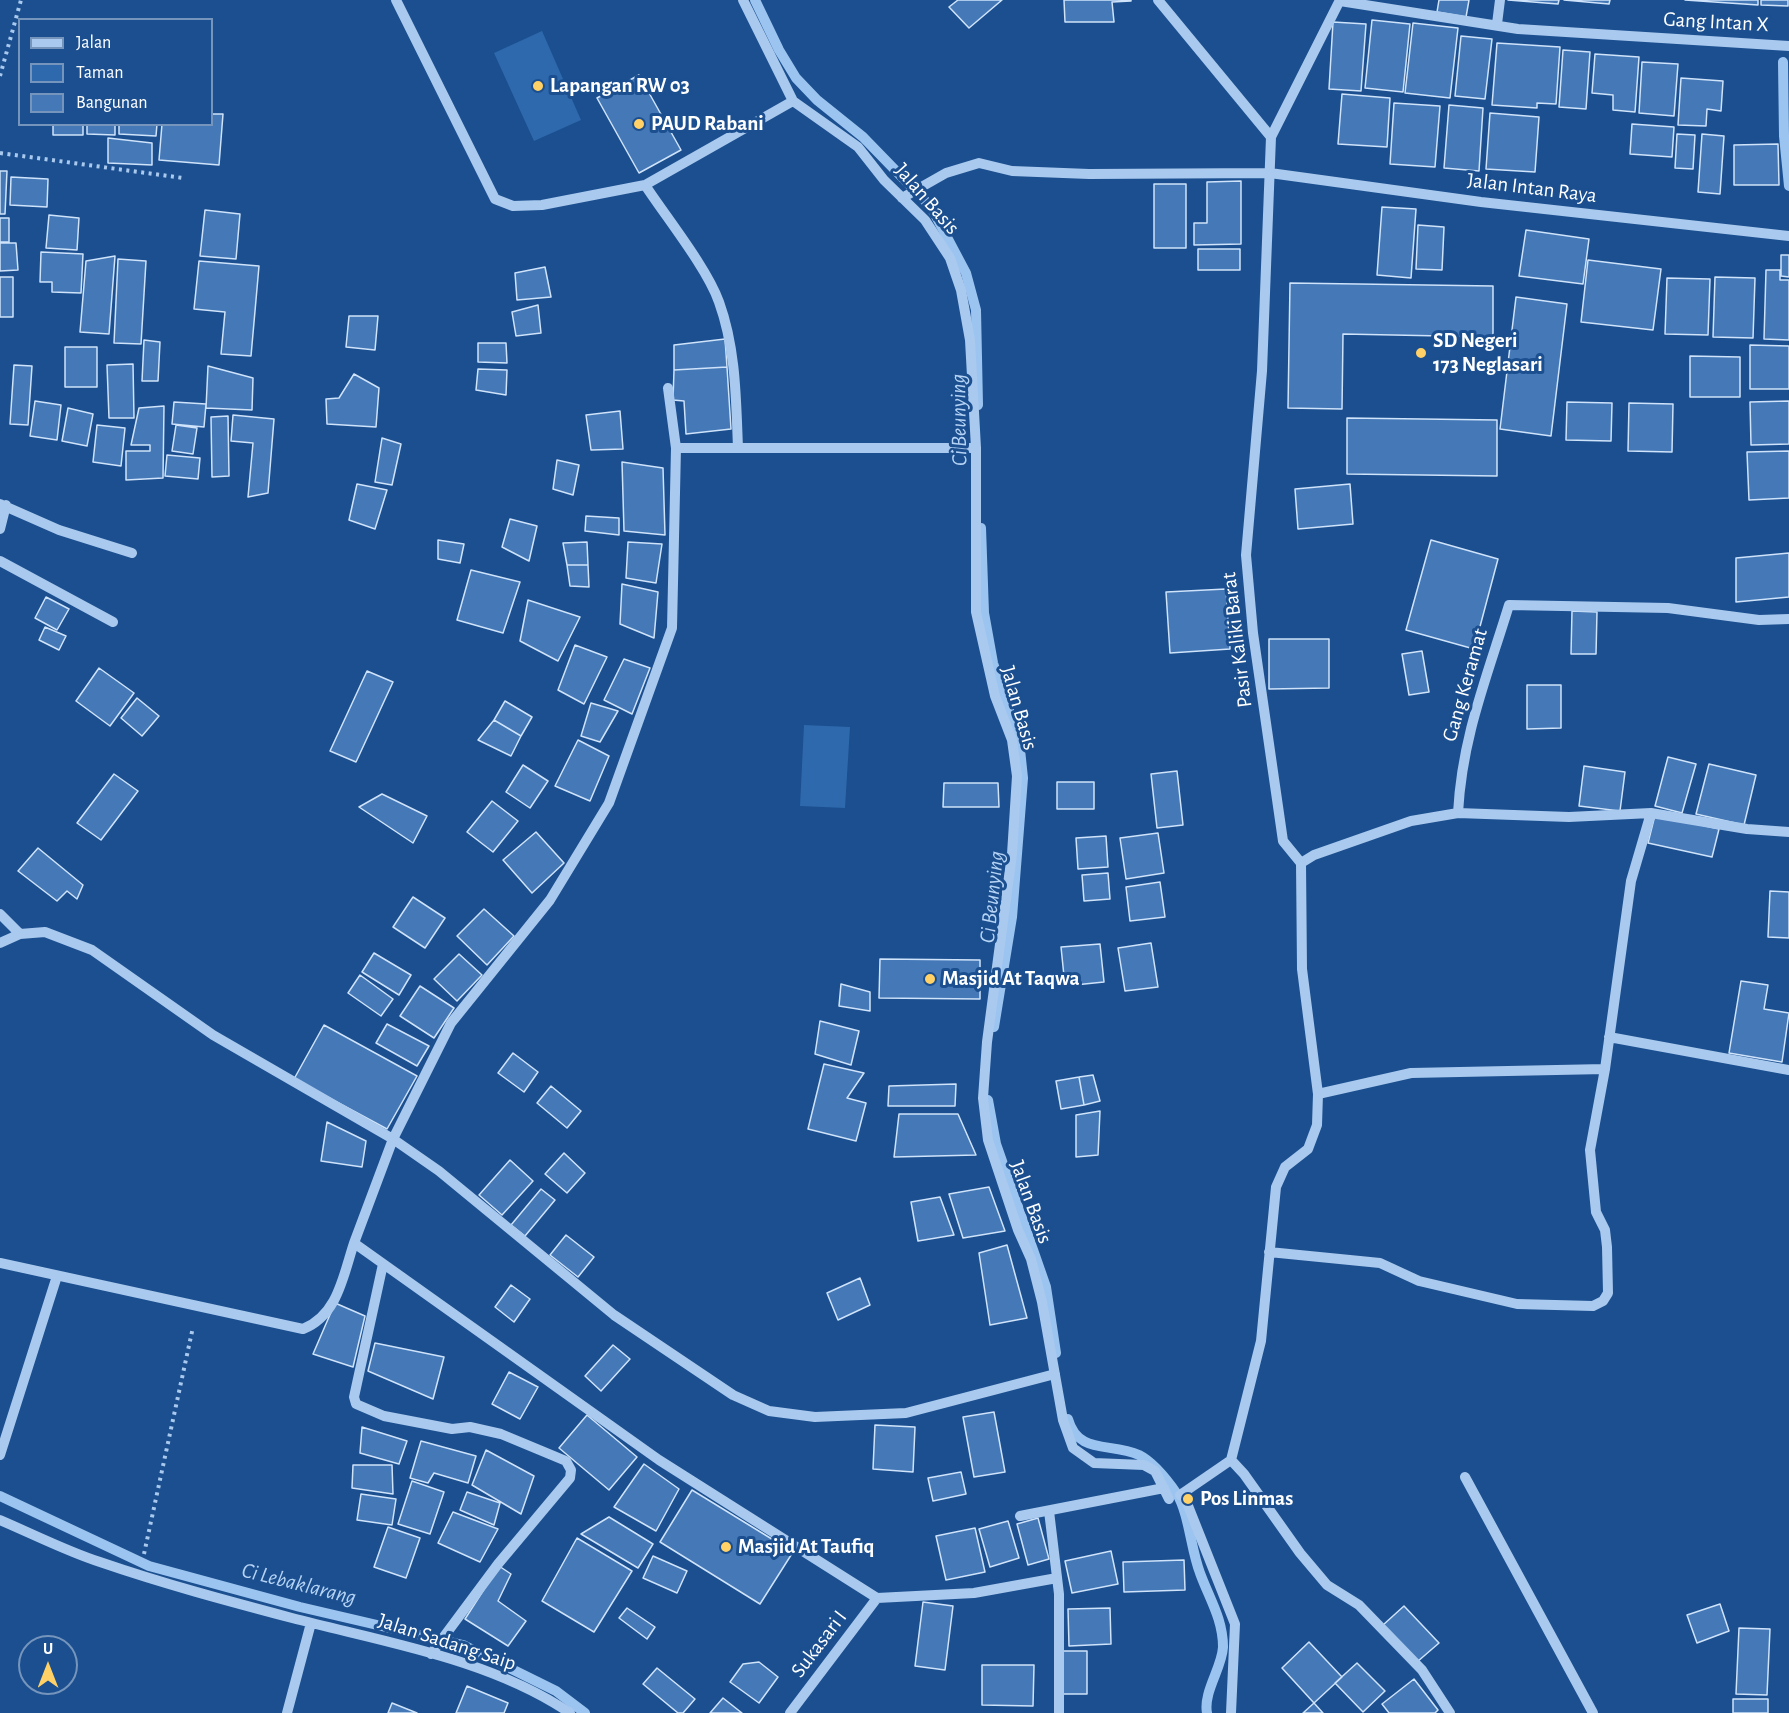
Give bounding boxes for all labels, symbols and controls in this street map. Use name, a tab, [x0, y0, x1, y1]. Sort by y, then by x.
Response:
street label: Gang Intan X	[1663, 7, 1769, 37]
legend	[18, 18, 213, 126]
text: Jalan	[76, 34, 111, 52]
text: Taman	[76, 64, 124, 82]
place label: Lapangan RW 03	[550, 73, 690, 99]
marker: Lapangan RW 03	[531, 79, 545, 93]
text: Bangunan	[76, 94, 148, 112]
place label: PAUD Rabani	[651, 111, 764, 137]
marker: PAUD Rabani	[632, 117, 646, 131]
street label: Jalan Basis	[889, 158, 965, 240]
street label: Jalan Intan Raya	[1466, 168, 1598, 208]
place label: SD Negeri 173 Neglasari	[1433, 328, 1543, 378]
marker: SD Negeri 173 Neglasari	[1414, 346, 1428, 360]
water label: Ci Beunying	[945, 374, 973, 466]
street label: Pasir Kaliki Barat	[1216, 571, 1258, 709]
street label: Gang Keramat	[1437, 626, 1493, 744]
street label: Jalan Basis	[995, 663, 1043, 753]
water label: Ci Beunying	[974, 850, 1010, 944]
place label: Masjid At Taqwa	[942, 966, 1080, 992]
marker: Masjid At Taqwa	[923, 972, 937, 986]
street label: Jalan Basis	[1004, 1157, 1058, 1247]
place label: Pos Linmas	[1200, 1486, 1293, 1512]
marker: Pos Linmas	[1181, 1492, 1195, 1506]
place label: Masjid At Taufiq	[738, 1534, 874, 1560]
marker: Masjid At Taufiq	[719, 1540, 733, 1554]
water label: Ci Lebaklarang	[239, 1557, 359, 1611]
street label: Sukasari I	[786, 1605, 852, 1683]
street label: Jalan Sadang Saip	[375, 1608, 519, 1676]
north arrow	[18, 1635, 78, 1695]
text: U	[43, 1641, 53, 1657]

